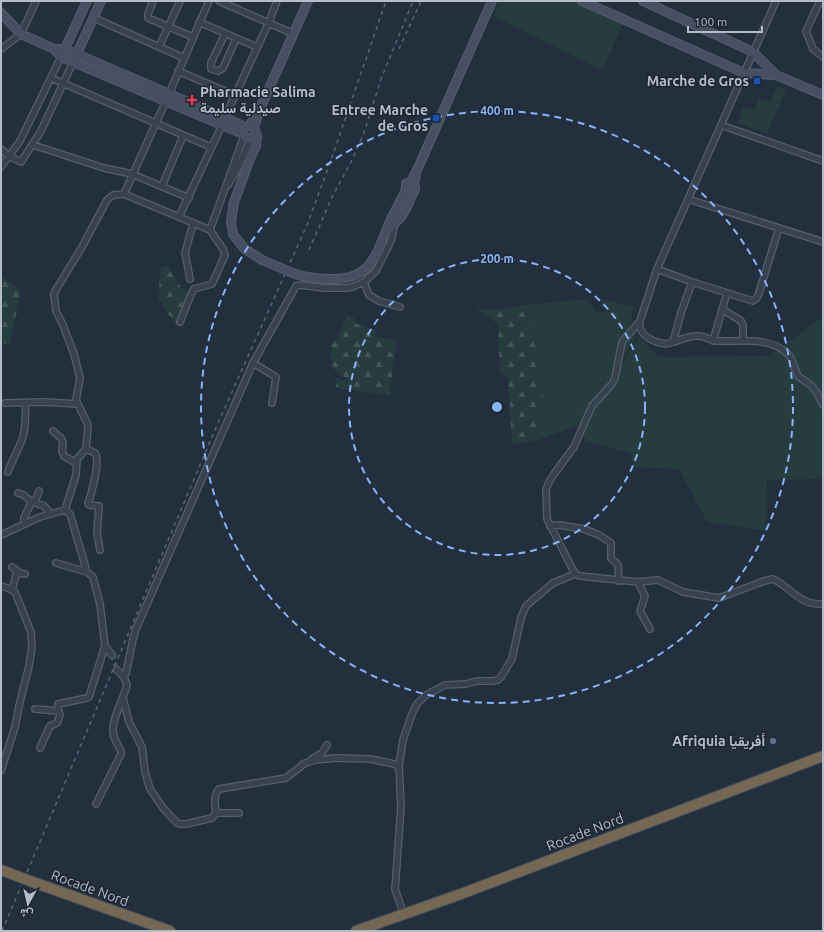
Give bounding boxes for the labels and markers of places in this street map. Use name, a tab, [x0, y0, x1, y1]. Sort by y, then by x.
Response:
place label: Marche de Gros	[647, 73, 749, 89]
marker: Marche de Gros	[752, 76, 762, 86]
place label: Pharmacie Salima صيدلية سليمة	[200, 84, 316, 117]
marker: Pharmacie Salima صيدلية سليمة	[187, 95, 197, 105]
place label: Entree Marche de Gros	[332, 102, 428, 134]
marker: Entree Marche de Gros	[431, 113, 441, 123]
centre of rings	[490, 400, 504, 414]
place label: Afriquia أفريقيا	[672, 733, 765, 750]
marker: Afriquia أفريقيا	[768, 736, 778, 746]

